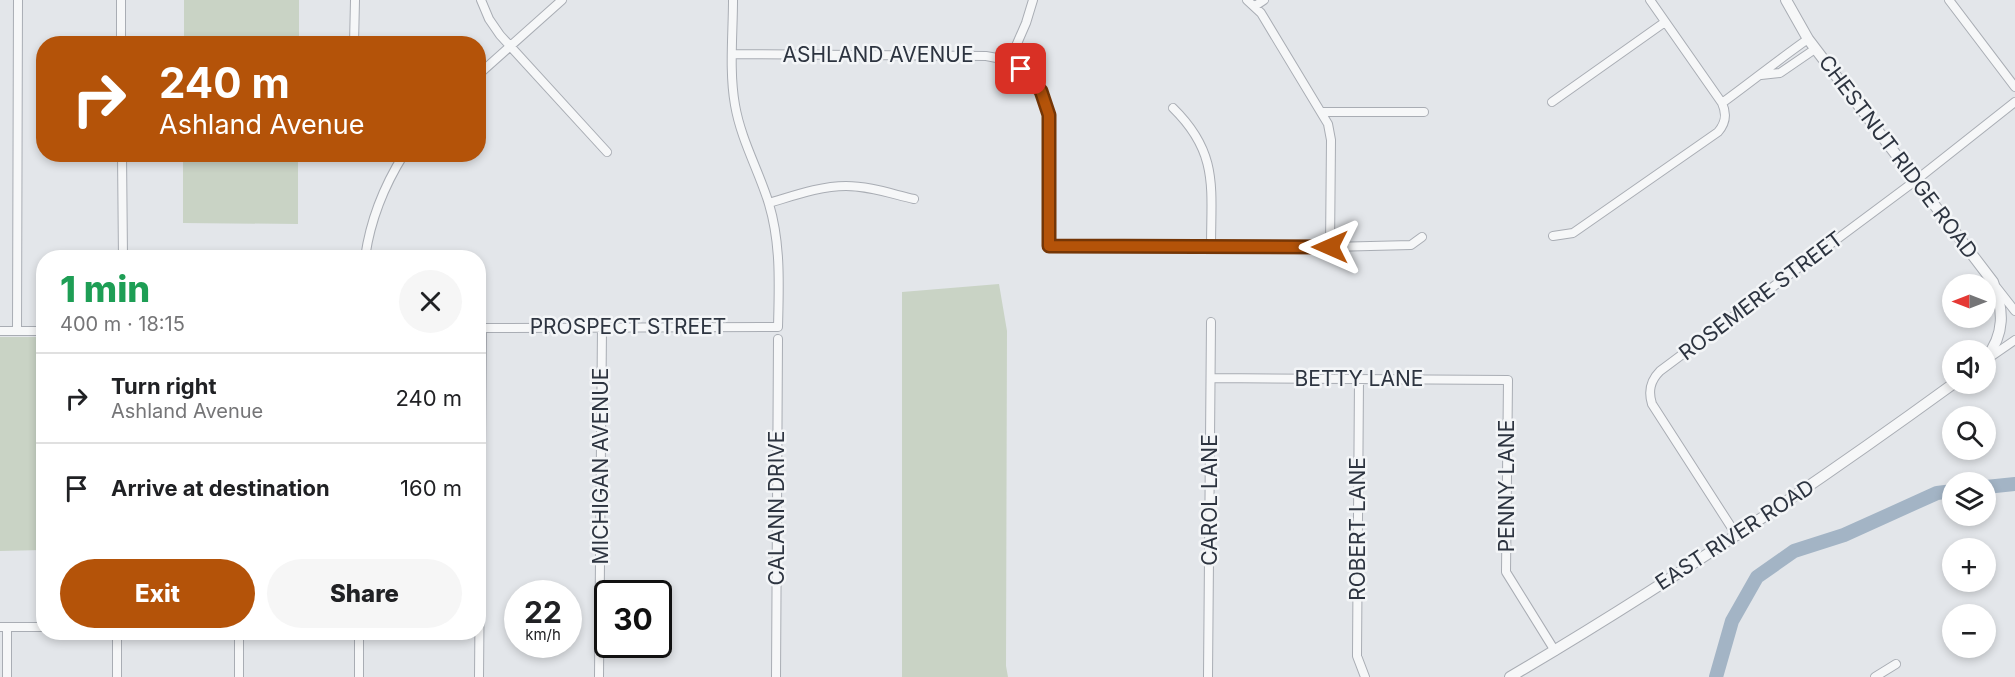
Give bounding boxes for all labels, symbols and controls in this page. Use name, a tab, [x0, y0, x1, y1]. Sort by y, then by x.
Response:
street label: ASHLAND AVENUE	[782, 42, 974, 67]
pin	[995, 43, 1046, 94]
street label: CHESTNUT RIDGE ROAD	[1814, 50, 1983, 263]
icon: arrive	[1004, 52, 1037, 85]
text: 240 m	[159, 57, 290, 108]
icon: right	[60, 60, 138, 138]
text: Ashland Avenue	[159, 108, 364, 141]
position arrow	[1298, 215, 1362, 279]
street label: ROSEMERE STREET	[1674, 226, 1848, 365]
text: 1 min	[60, 267, 150, 311]
button: close	[399, 270, 462, 333]
north arrow	[1942, 274, 1996, 328]
map controls	[1942, 274, 1996, 658]
text: 400 m · 18:15	[60, 312, 185, 336]
street label: PROSPECT STREET	[530, 314, 726, 339]
button: sound	[1942, 340, 1996, 394]
street label: BETTY LANE	[1295, 366, 1423, 391]
street label: MICHIGAN AVENUE	[588, 368, 613, 564]
text: Turn right	[111, 373, 217, 399]
icon: right	[60, 382, 93, 415]
text: 240 m	[395, 385, 462, 411]
text: Ashland Avenue	[111, 399, 263, 423]
button: search	[1942, 406, 1996, 460]
street label: PENNY LANE	[1494, 420, 1519, 552]
street label: CALANN DRIVE	[764, 431, 789, 585]
street label: CAROL LANE	[1197, 434, 1222, 566]
street label: ROBERT LANE	[1345, 457, 1370, 601]
icon: arrive	[60, 472, 93, 505]
button: layers	[1942, 472, 1996, 526]
street label: EAST RIVER ROAD	[1651, 474, 1819, 595]
text: Arrive at destination	[111, 475, 330, 501]
text: 160 m	[400, 475, 462, 501]
button: +	[1942, 538, 1996, 592]
button: Exit	[60, 559, 255, 628]
button: Share	[267, 559, 462, 628]
speed limit sign: 30	[594, 580, 672, 658]
text: 22	[524, 594, 562, 630]
button: −	[1942, 604, 1996, 658]
text: km/h	[525, 625, 561, 644]

